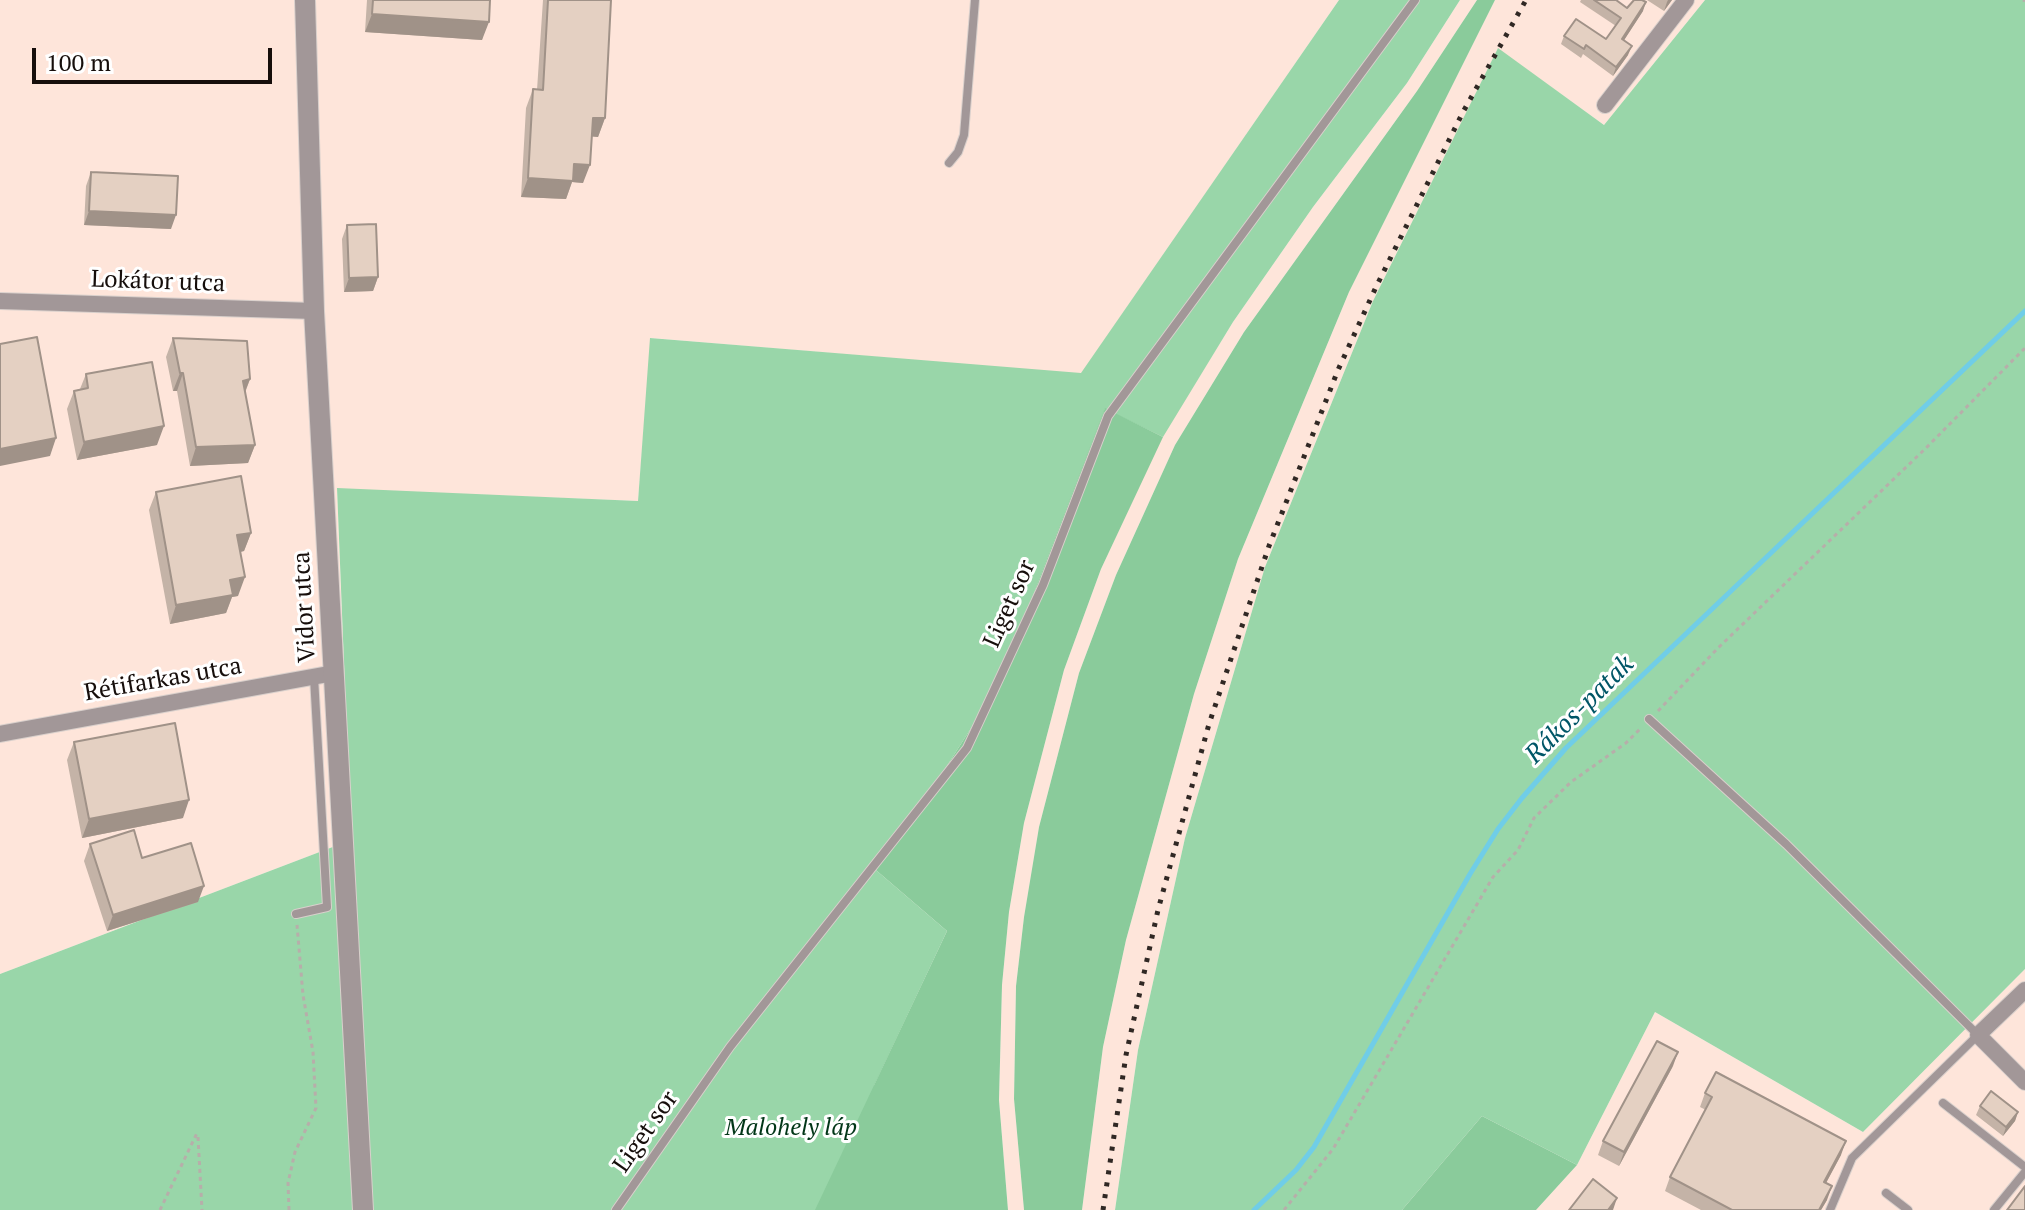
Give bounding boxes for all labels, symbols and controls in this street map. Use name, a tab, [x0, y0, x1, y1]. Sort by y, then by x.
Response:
scale bar	[36, 32, 276, 82]
text: 100 m	[46, 46, 111, 78]
street label: Lokátor utca	[90, 265, 226, 299]
street label: Vidor utca	[288, 551, 322, 663]
street label: Liget sor	[978, 556, 1042, 652]
water label: Rákos-patak	[1519, 649, 1641, 771]
street label: Rétifarkas utca	[82, 652, 244, 708]
street label: Liget sor	[608, 1086, 684, 1178]
park label: Malohely láp	[725, 1114, 857, 1142]

